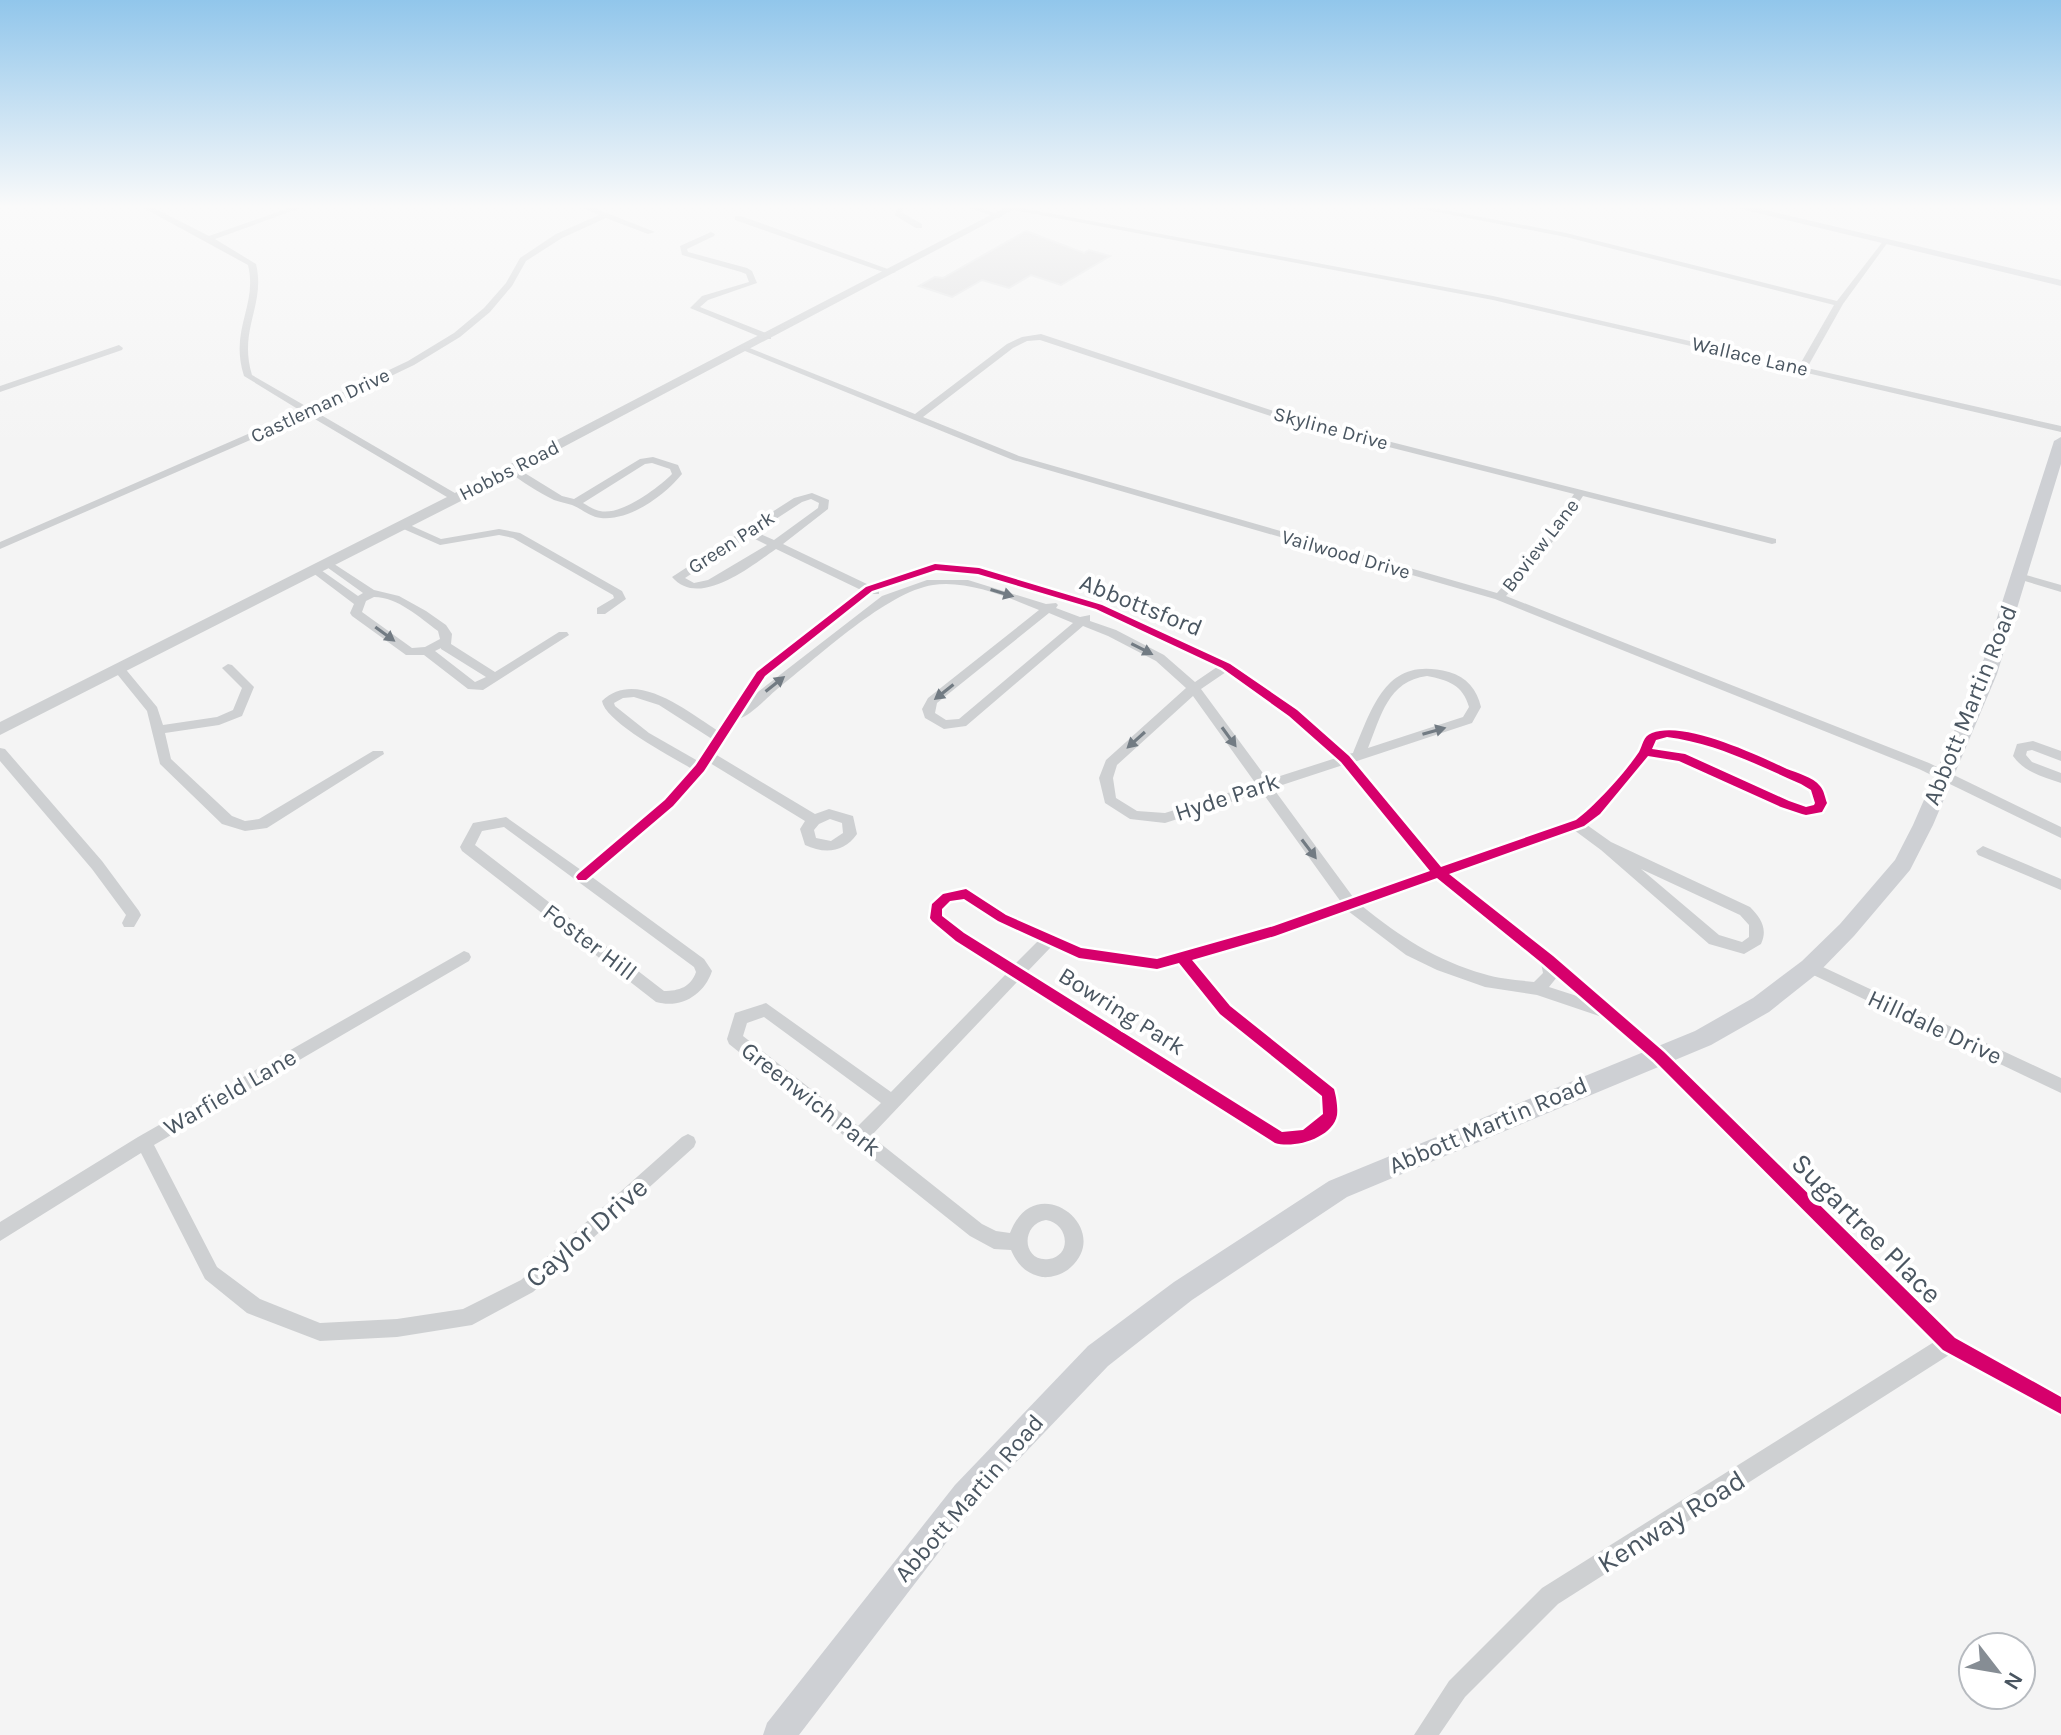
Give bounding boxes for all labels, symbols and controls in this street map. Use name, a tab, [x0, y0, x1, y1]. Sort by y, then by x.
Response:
street label: Wallace Lane	[1690, 332, 1810, 381]
street label: Castleman Drive	[247, 363, 393, 448]
street label: Skyline Drive	[1271, 402, 1391, 455]
street label: Hobbs Road	[455, 435, 563, 506]
street label: Boview Lane	[1497, 494, 1584, 596]
street label: Green Park	[684, 506, 779, 579]
street label: Vailwood Drive	[1279, 525, 1413, 584]
street label: Abbottsford	[1076, 568, 1206, 642]
one-way arrow	[990, 587, 1014, 600]
street label: Abbott Martin Road	[1917, 601, 2023, 809]
one-way arrow	[375, 626, 396, 641]
one-way arrow	[1130, 642, 1153, 655]
one-way arrow	[765, 676, 785, 692]
one-way arrow	[934, 684, 954, 700]
one-way arrow	[1422, 724, 1446, 737]
one-way arrow	[1221, 726, 1236, 747]
one-way arrow	[1126, 730, 1145, 748]
street label: Hyde Park	[1171, 767, 1283, 827]
one-way arrow	[1300, 839, 1316, 859]
street label: Foster Hill	[538, 898, 642, 986]
street label: Bowring Park	[1054, 961, 1190, 1061]
street label: Hilldale Drive	[1863, 984, 2007, 1070]
street label: Greenwich Park	[736, 1036, 886, 1162]
street label: Warfield Lane	[159, 1043, 301, 1141]
street label: Abbott Martin Road	[1385, 1071, 1591, 1179]
street label: Sugartree Place	[1785, 1146, 1949, 1310]
street label: Caylor Drive	[519, 1170, 654, 1294]
street label: Abbott Martin Road	[889, 1408, 1049, 1588]
street label: Kenway Road	[1591, 1463, 1751, 1580]
north arrow	[1957, 1631, 2037, 1711]
text: N	[1998, 1667, 2028, 1694]

